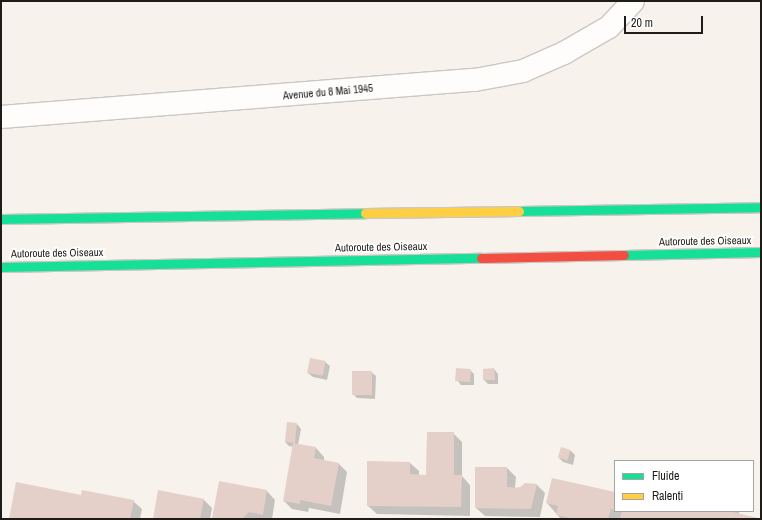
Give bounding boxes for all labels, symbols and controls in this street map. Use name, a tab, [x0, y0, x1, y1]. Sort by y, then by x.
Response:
scale bar	[626, 8, 705, 34]
text: 20 m	[631, 15, 653, 31]
street label: Avenue du 8 Mai 1945	[282, 81, 374, 103]
street label: Autoroute des Oiseaux	[659, 234, 751, 248]
street label: Autoroute des Oiseaux	[335, 240, 427, 254]
street label: Autoroute des Oiseaux	[11, 246, 103, 260]
legend	[614, 460, 754, 512]
text: Fluide	[652, 468, 679, 484]
text: Ralenti	[652, 488, 683, 504]

